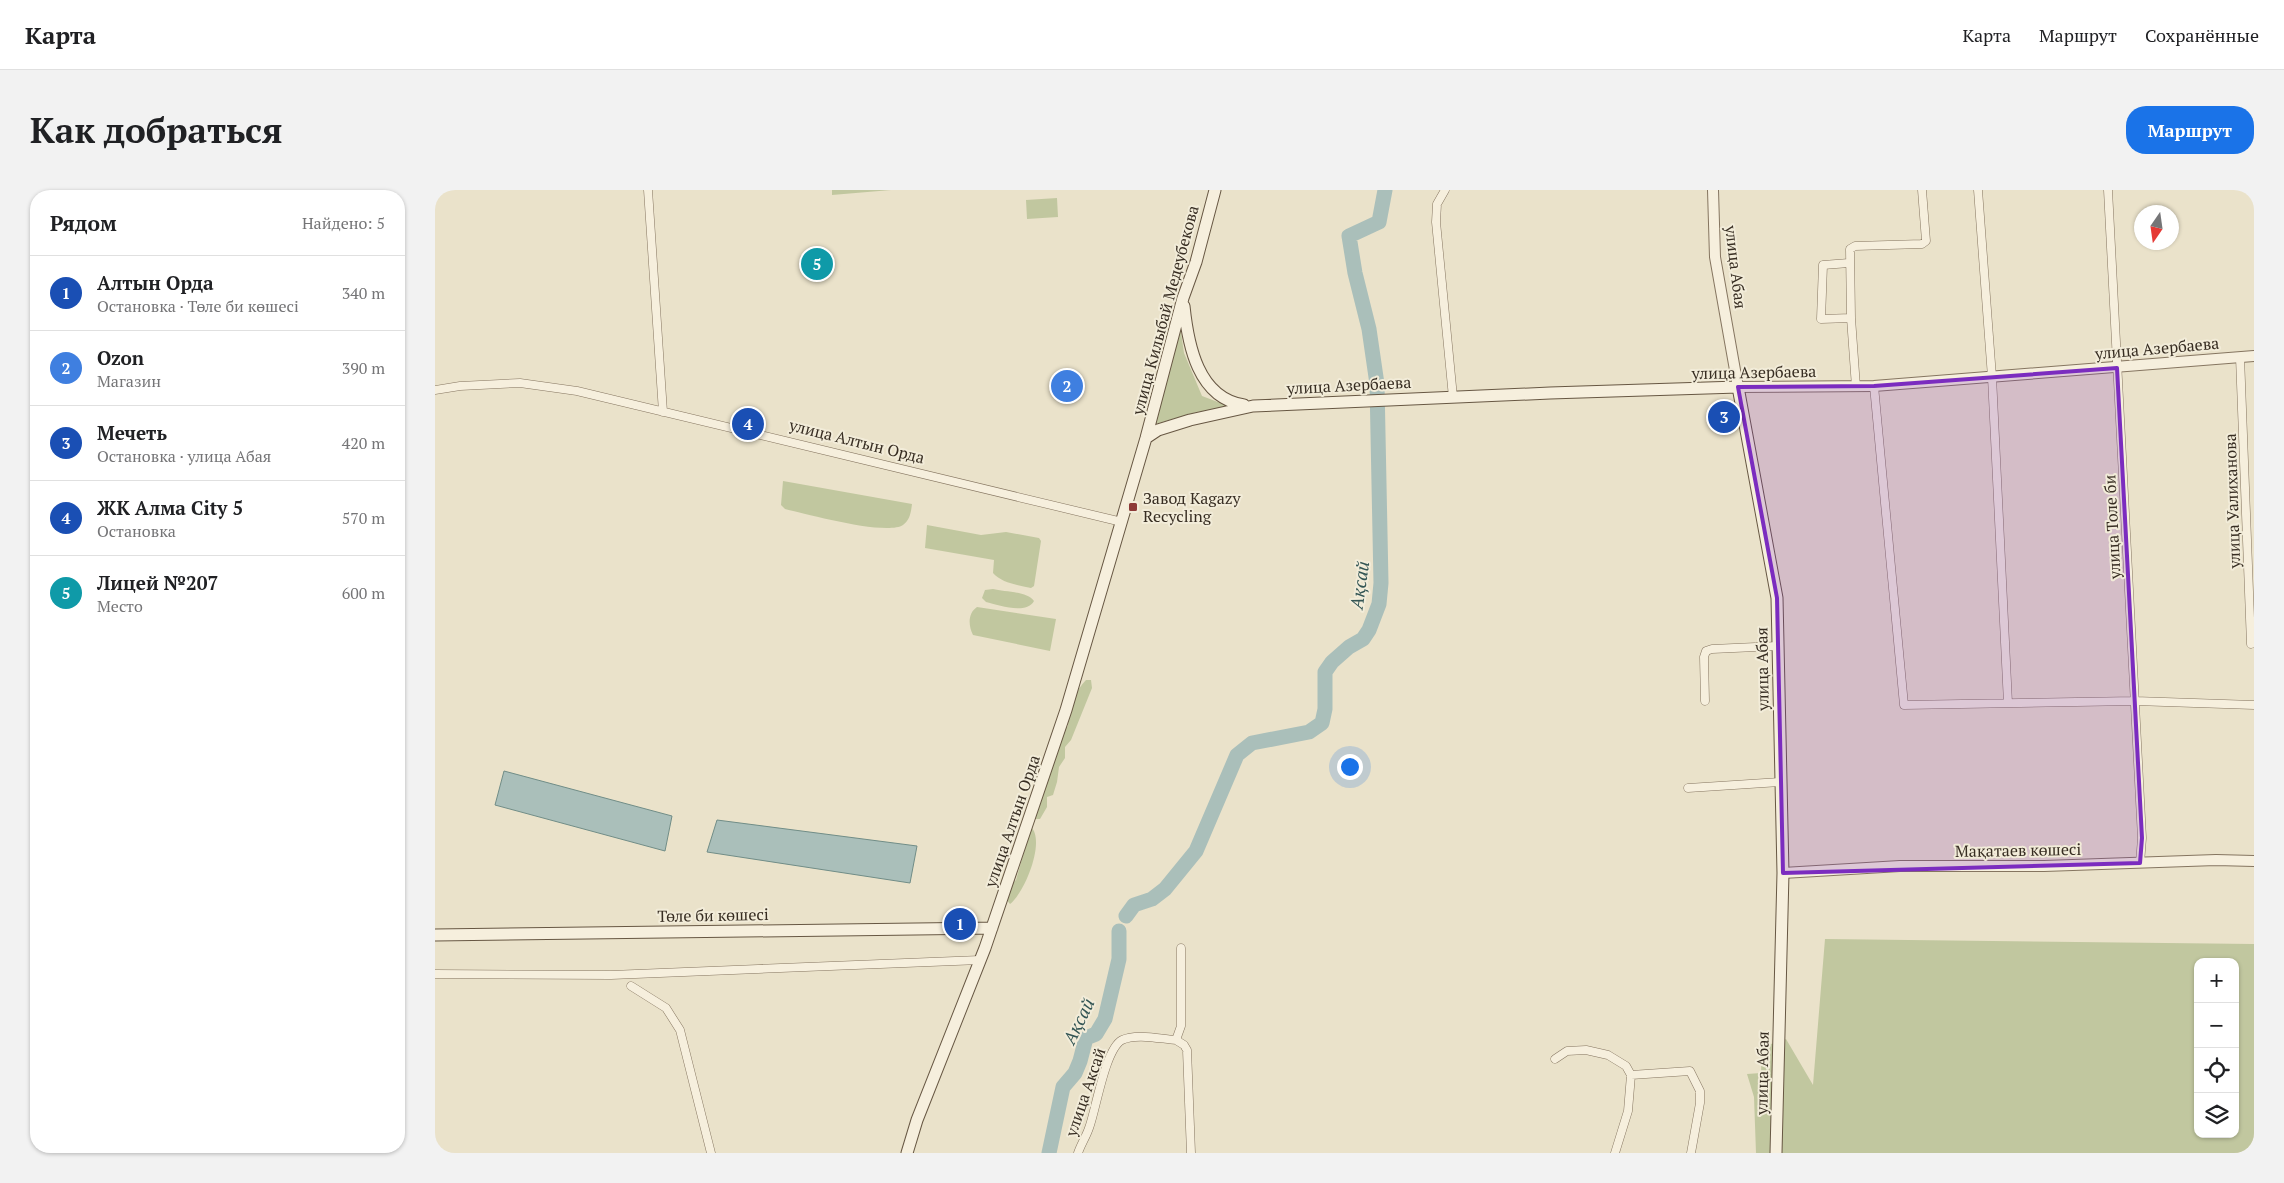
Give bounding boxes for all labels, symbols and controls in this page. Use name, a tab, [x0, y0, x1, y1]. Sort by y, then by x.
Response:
text: Карта	[25, 19, 96, 51]
text: Карта	[1962, 23, 2011, 47]
text: Маршрут	[2039, 23, 2117, 47]
text: Сохранённые	[2145, 23, 2259, 47]
button: Маршрут	[2126, 106, 2254, 154]
text: Как добраться	[30, 107, 283, 153]
street label: улица Килыбай Медеубекова	[1126, 203, 1204, 418]
north arrow	[2134, 205, 2179, 250]
text: Рядом	[50, 209, 117, 237]
text: Найдено: 5	[302, 212, 385, 234]
street label: улица Абая	[1720, 223, 1752, 310]
pin: 5	[801, 245, 833, 283]
text: Алтын Орда	[97, 270, 214, 295]
text: 1	[61, 282, 71, 304]
text: 340 m	[342, 282, 385, 304]
text: Остановка · Төле би көшесі	[97, 295, 299, 317]
street label: улица Азербаева	[2093, 332, 2220, 364]
text: Ozon	[97, 345, 144, 370]
text: 2	[61, 357, 71, 379]
text: 390 m	[342, 357, 385, 379]
street label: улица Азербаева	[1691, 360, 1816, 384]
pin: 2	[1051, 367, 1083, 405]
text: Магазин	[97, 370, 161, 392]
street label: улица Азербаева	[1285, 371, 1412, 399]
pin: 3	[1708, 398, 1740, 436]
pin: 4	[732, 405, 764, 443]
street label: улица Алтын Орда	[786, 413, 927, 468]
text: Мечеть	[97, 420, 167, 445]
text: 3	[61, 432, 71, 454]
text: 420 m	[342, 432, 385, 454]
street label: улица Уалиханова	[2219, 433, 2245, 570]
text: Остановка · улица Абая	[97, 445, 271, 467]
street label: улица Толе би	[2098, 474, 2126, 581]
place label: Завод Kagazy Recycling	[1143, 487, 1241, 527]
text: ЖК Алма City 5	[97, 495, 243, 520]
marker: Завод Kagazy Recycling	[1127, 501, 1139, 513]
text: 4	[61, 507, 71, 529]
text: 570 m	[342, 507, 385, 529]
text: Остановка	[97, 520, 176, 542]
water label: Ақсай	[1344, 559, 1374, 612]
text: Лицей №207	[97, 570, 218, 595]
text: 5	[61, 582, 71, 604]
text: 600 m	[342, 582, 385, 604]
text: Место	[97, 595, 143, 617]
street label: улица Абая	[1750, 627, 1774, 712]
street label: улица Алтын Орда	[979, 752, 1045, 891]
your location	[1337, 754, 1363, 780]
street label: Мақатаев көшесі	[1955, 838, 2081, 862]
street label: Төле би көшесі	[657, 903, 769, 927]
pin: 1	[944, 905, 976, 943]
map controls	[2194, 958, 2239, 1138]
button: +	[2194, 958, 2239, 1003]
water label: Ақсай	[1056, 994, 1100, 1049]
button: −	[2194, 1003, 2239, 1048]
street label: улица Абая	[1750, 1031, 1774, 1116]
street label: улица Аксай	[1059, 1045, 1111, 1140]
button: locate	[2194, 1048, 2239, 1093]
button: layers	[2194, 1093, 2239, 1138]

